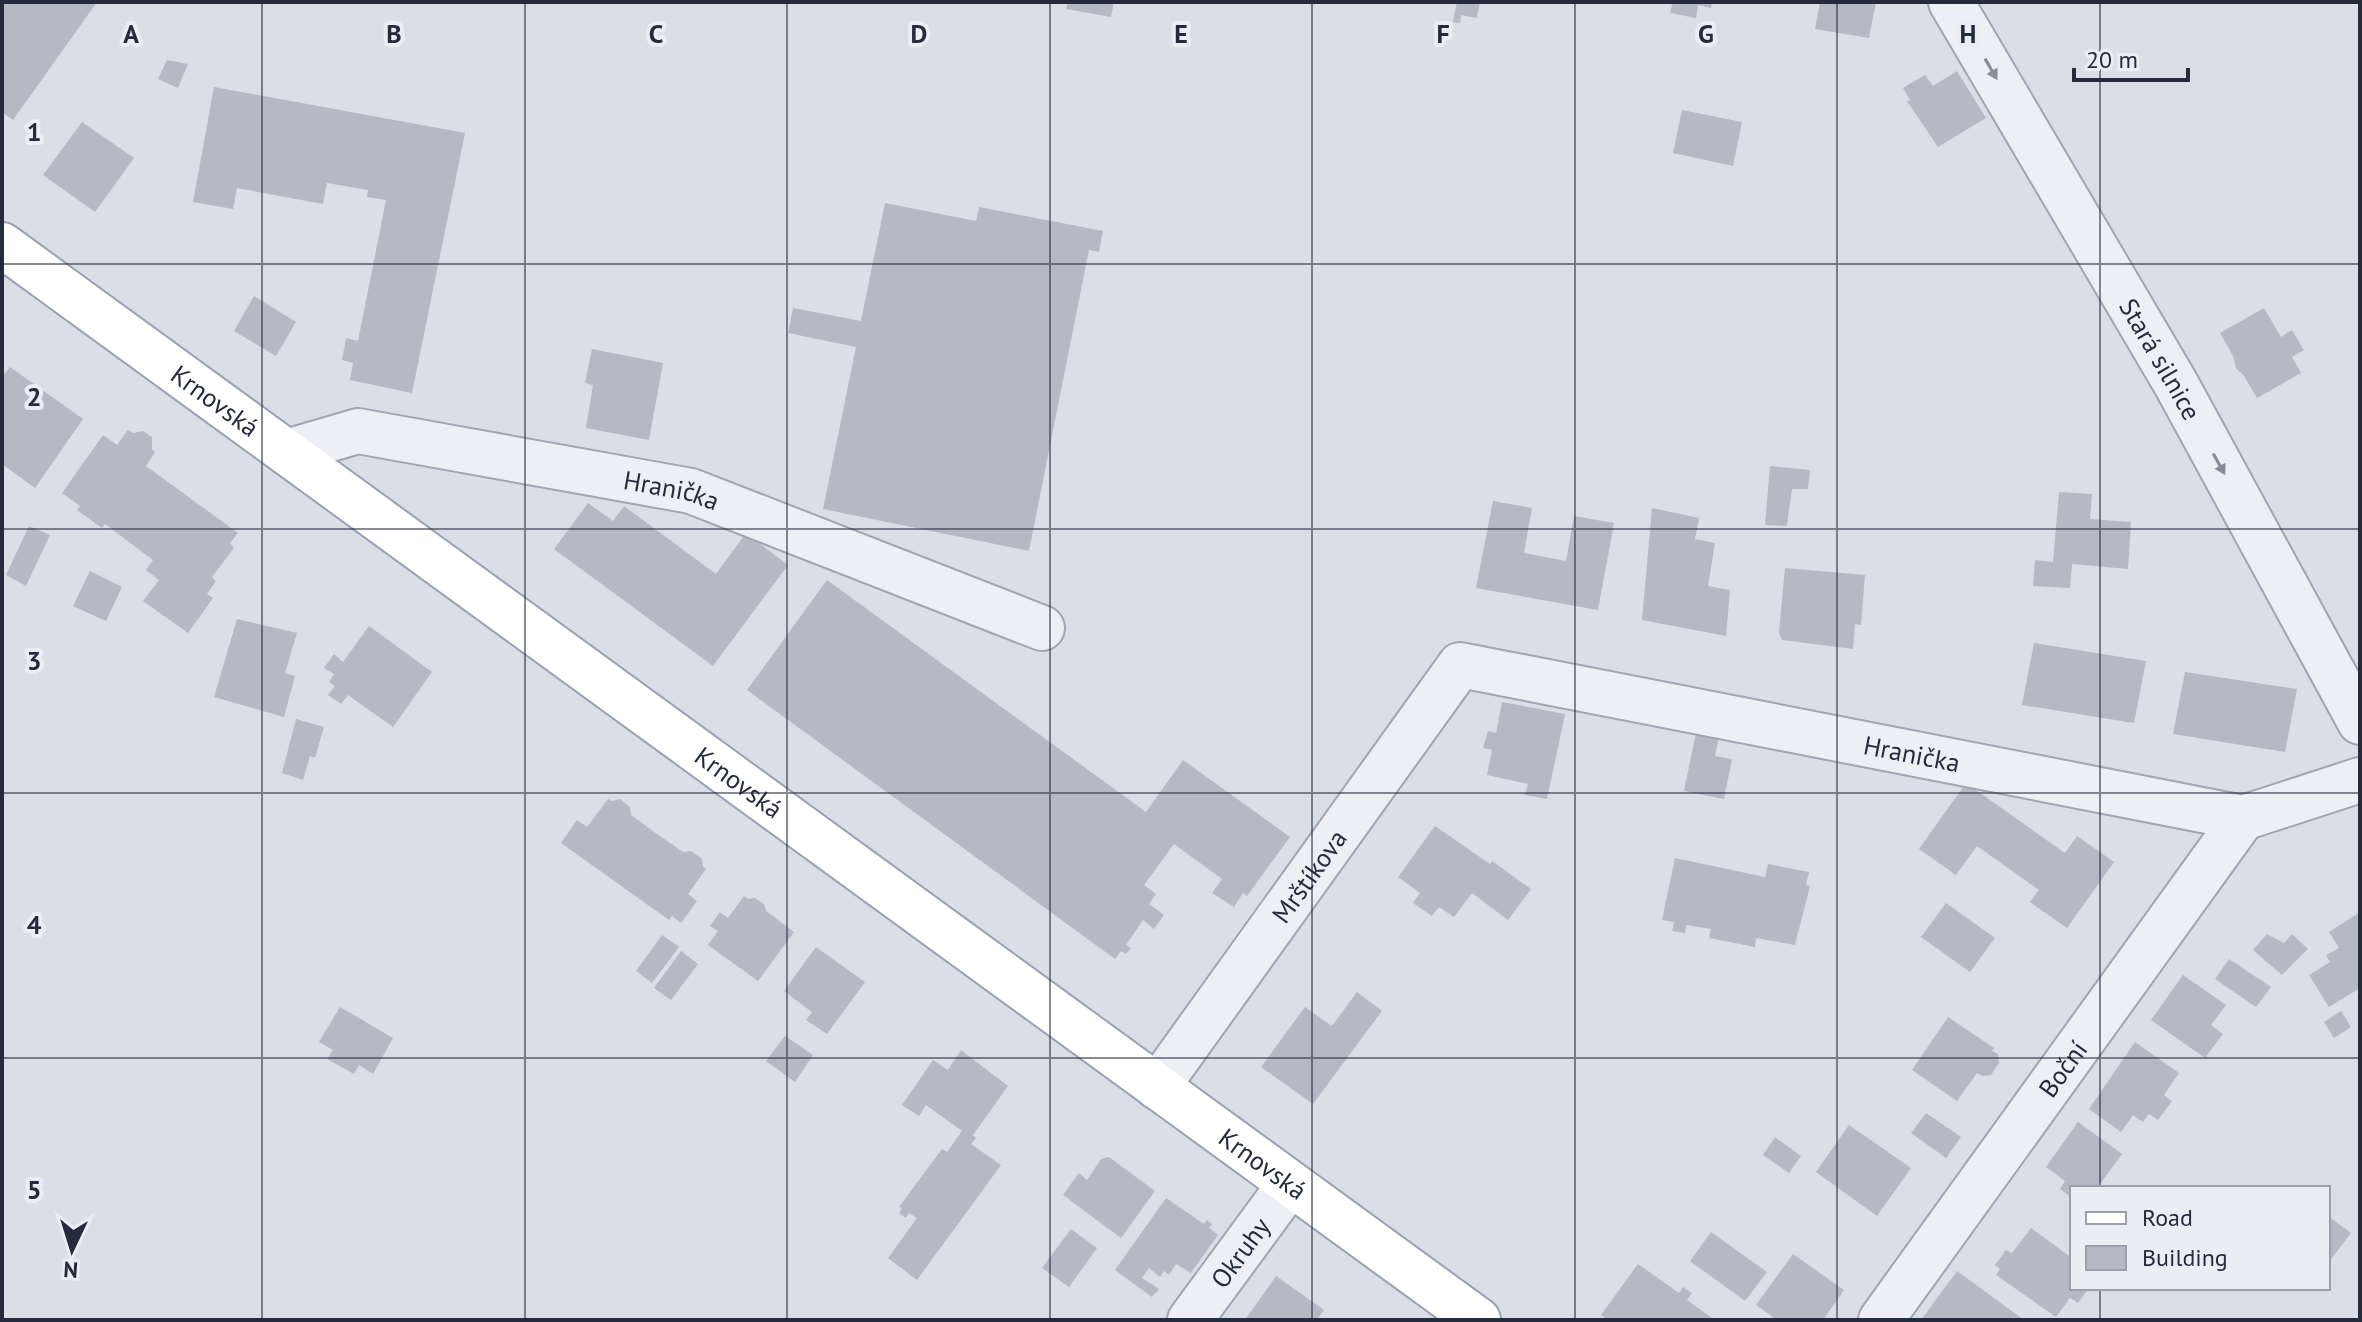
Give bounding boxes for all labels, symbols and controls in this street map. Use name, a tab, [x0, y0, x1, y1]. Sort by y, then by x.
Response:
text: A	[123, 17, 139, 50]
text: B	[386, 17, 402, 50]
text: C	[649, 17, 663, 50]
text: D	[911, 17, 927, 50]
text: E	[1174, 17, 1188, 50]
text: F	[1436, 17, 1450, 50]
text: G	[1698, 17, 1714, 50]
text: H	[1960, 17, 1976, 50]
scale bar	[2074, 32, 2188, 82]
text: 20 m	[2086, 44, 2138, 75]
one-way arrow	[1984, 58, 1998, 80]
text: 1	[27, 115, 41, 148]
street label: Stará silnice	[2113, 292, 2209, 426]
street label: Krnovská	[165, 357, 266, 443]
text: 2	[27, 380, 41, 413]
one-way arrow	[2212, 453, 2226, 475]
street label: Hranička	[621, 463, 724, 517]
text: 3	[27, 644, 41, 677]
street label: Hranička	[1861, 728, 1963, 779]
street label: Krnovská	[689, 739, 790, 825]
street label: Mrštíkova	[1264, 823, 1353, 929]
text: 4	[27, 908, 42, 941]
street label: Boční	[2031, 1034, 2094, 1103]
street label: Krnovská	[1213, 1120, 1313, 1206]
text: 5	[27, 1173, 41, 1206]
legend	[2070, 1186, 2330, 1290]
text: Road	[2142, 1202, 2193, 1233]
north arrow	[32, 1210, 112, 1290]
street label: Okruhy	[1203, 1211, 1277, 1294]
text: Building	[2142, 1242, 2228, 1273]
text: N	[62, 1255, 79, 1284]

